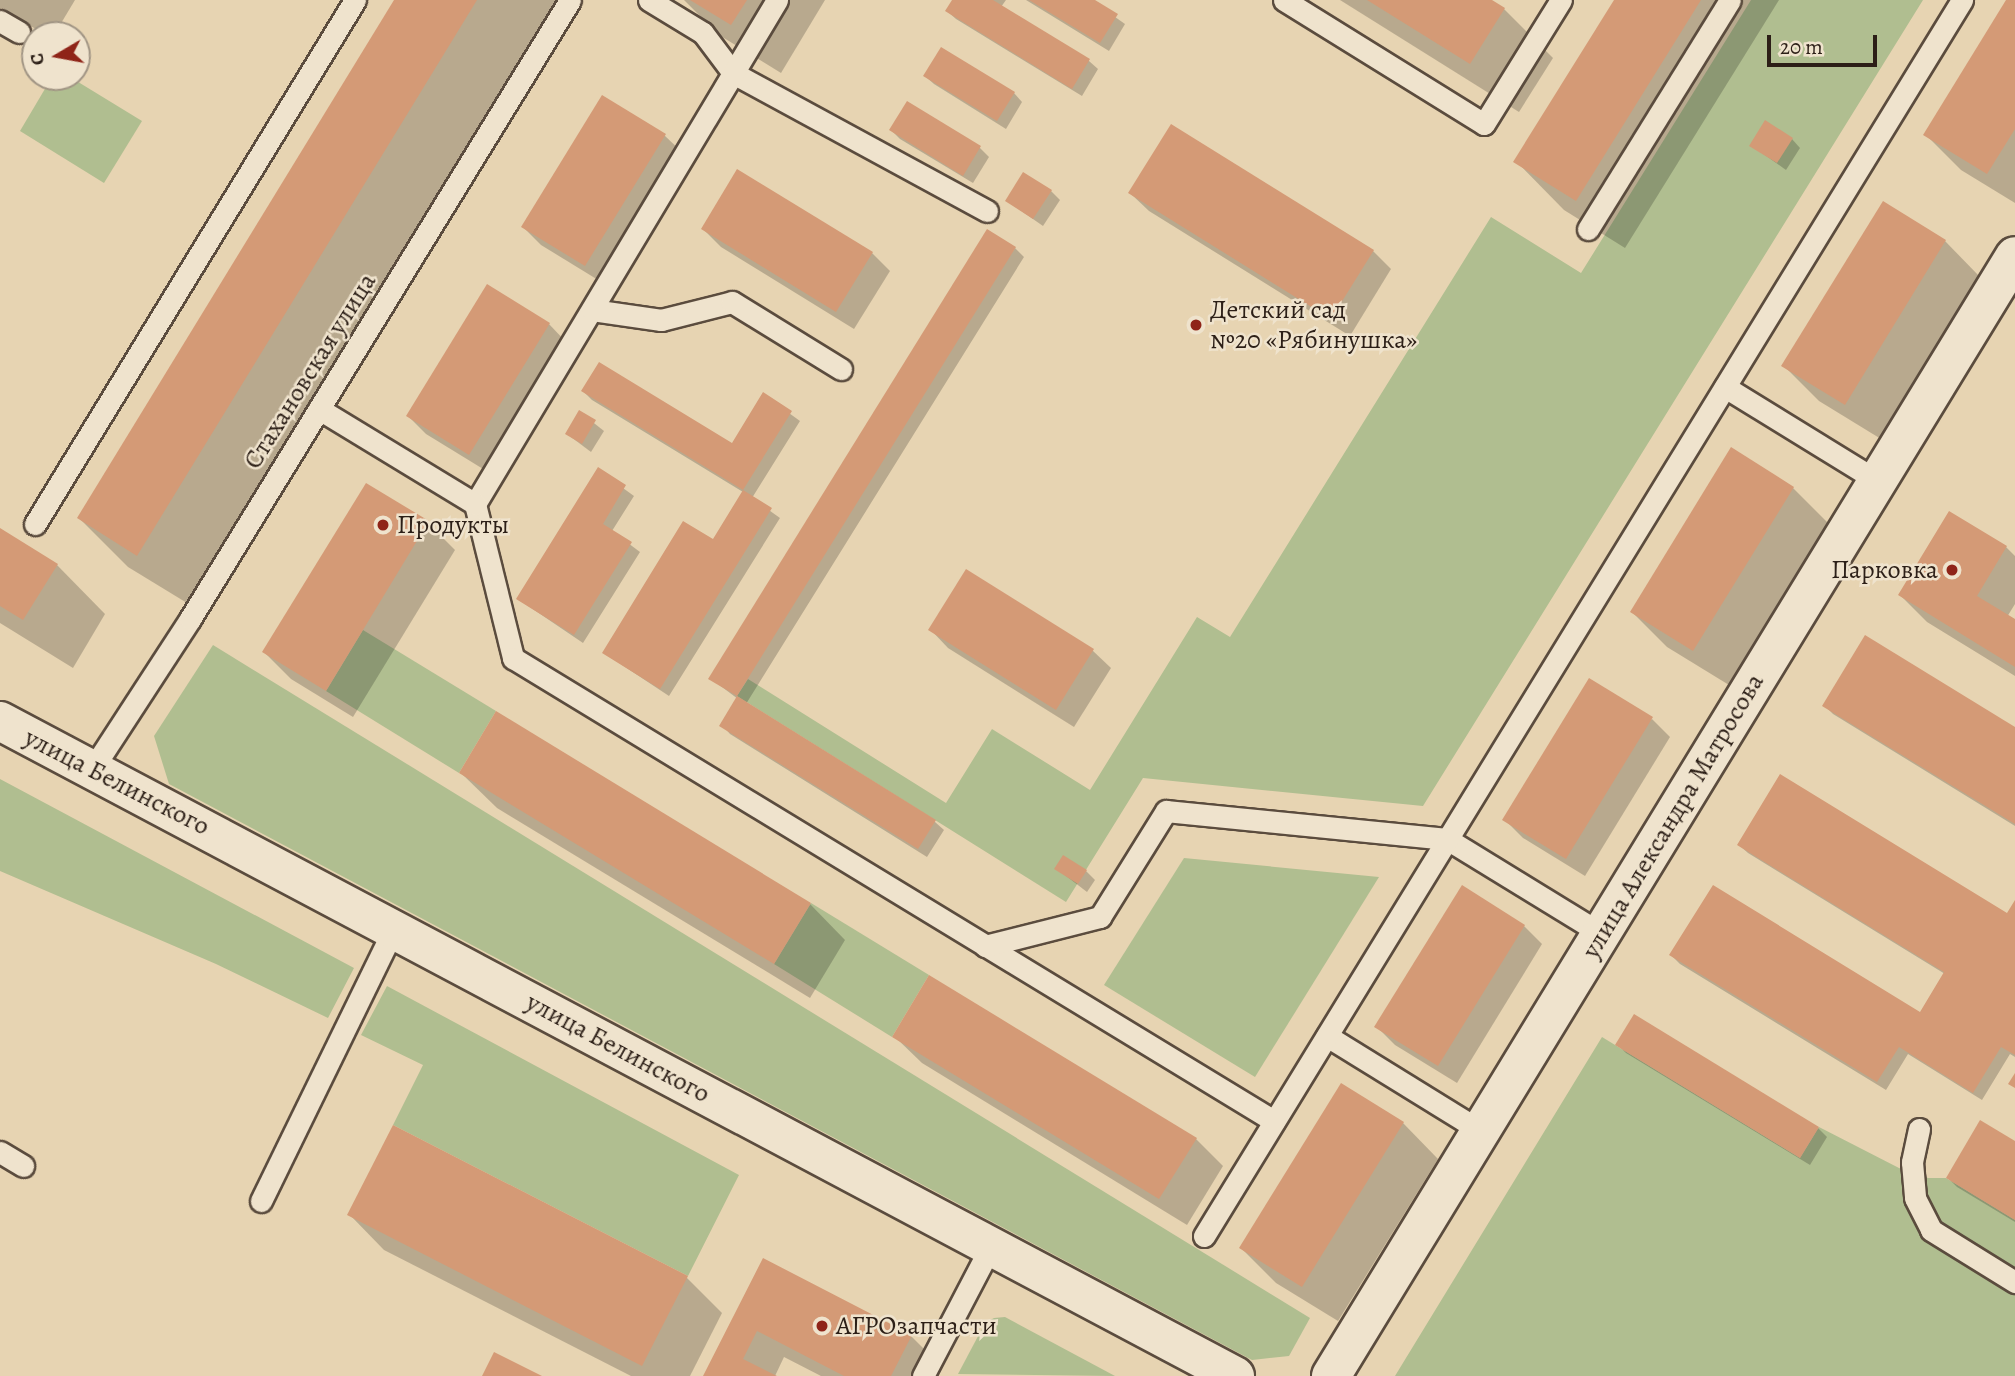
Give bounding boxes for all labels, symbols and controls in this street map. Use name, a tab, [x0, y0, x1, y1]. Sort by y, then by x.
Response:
north arrow	[21, 21, 91, 91]
scale bar	[1770, 21, 1880, 65]
text: 20 m	[1780, 33, 1823, 61]
text: С	[23, 51, 51, 67]
street label: Стахановская улица	[237, 267, 383, 475]
place label: Детский сад №20 «Рябинушка»	[1210, 294, 1417, 356]
marker: Детский сад №20 «Рябинушка»	[1188, 317, 1204, 333]
place label: Продукты	[397, 509, 509, 541]
marker: Продукты	[375, 517, 391, 533]
place label: Парковка	[1831, 554, 1938, 586]
marker: Парковка	[1944, 562, 1960, 578]
street label: улица Александра Матросова	[1576, 668, 1770, 964]
street label: улица Белинского	[19, 722, 215, 842]
street label: улица Белинского	[521, 986, 715, 1110]
place label: АГРОзапчасти	[836, 1310, 997, 1342]
marker: АГРОзапчасти	[814, 1318, 830, 1334]

